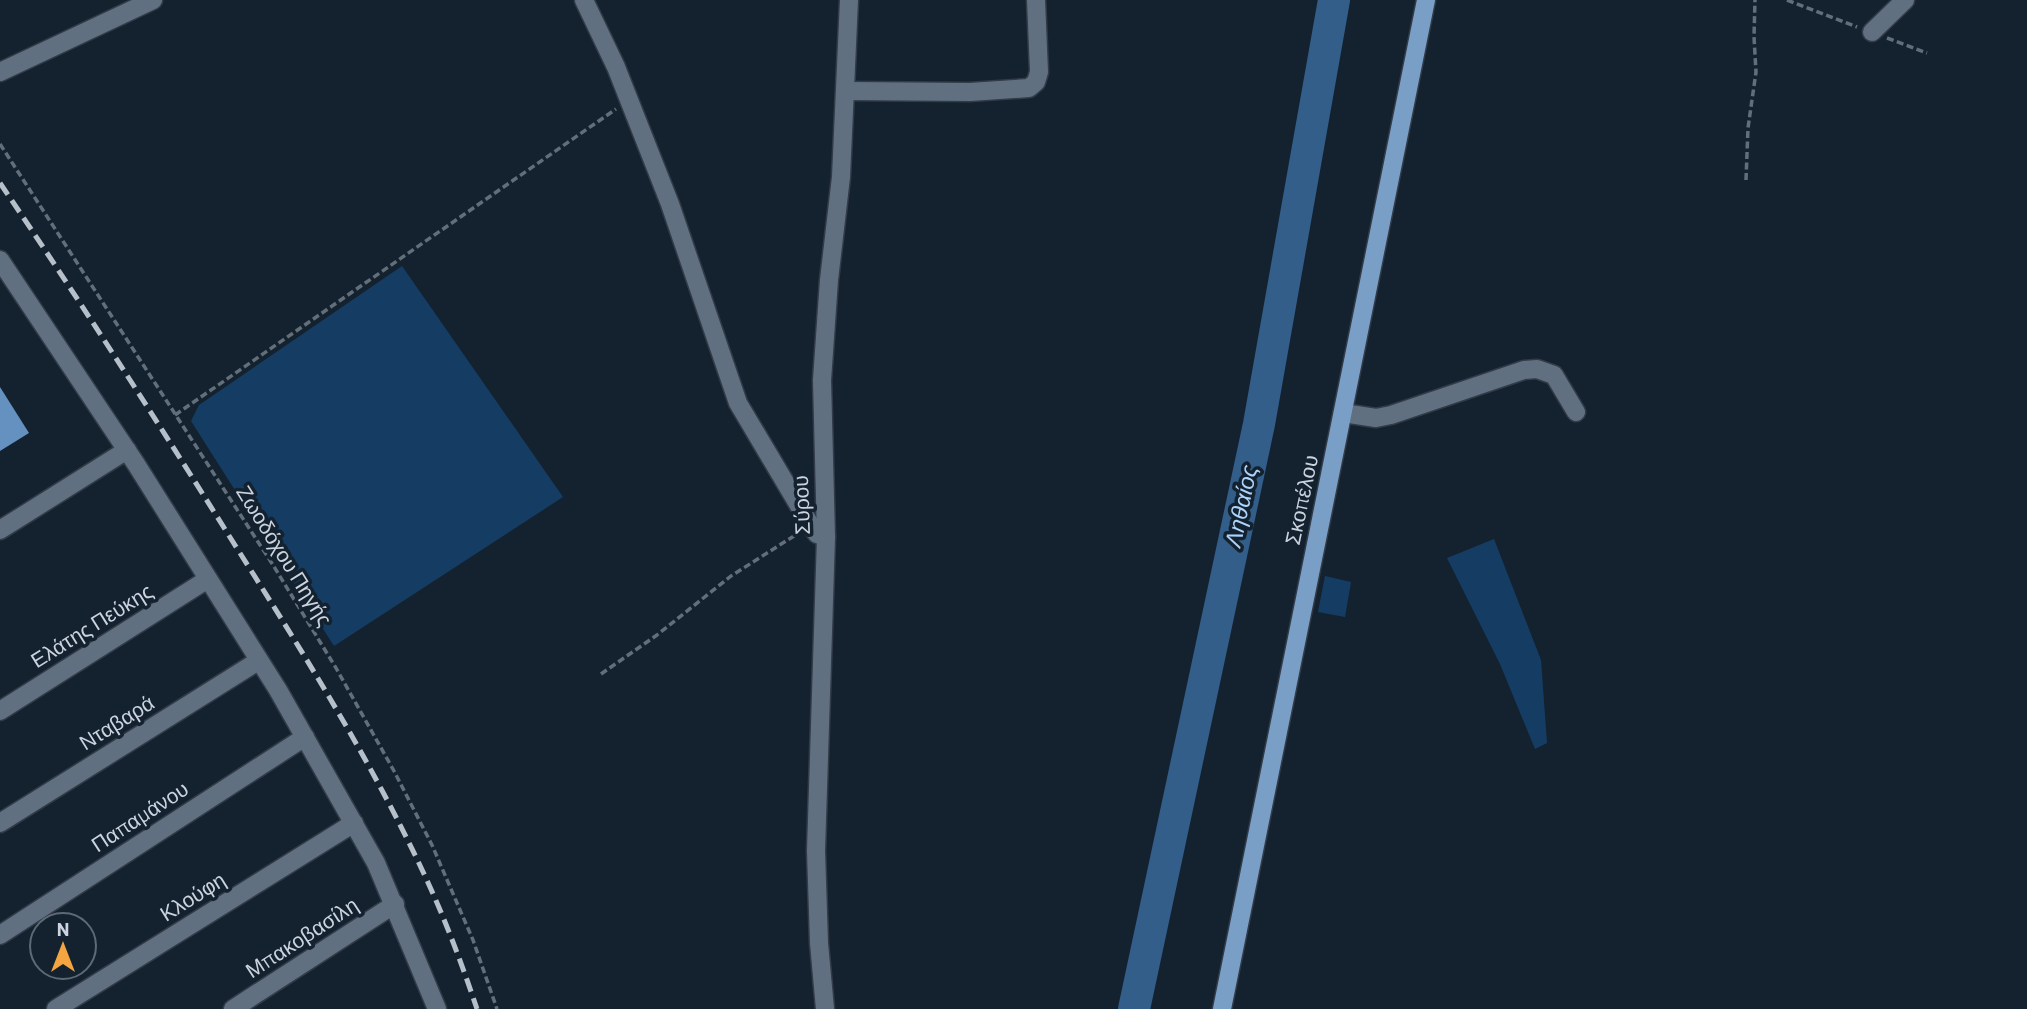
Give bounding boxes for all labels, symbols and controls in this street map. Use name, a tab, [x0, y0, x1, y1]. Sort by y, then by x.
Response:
street label: Σκοπέλου	[1279, 452, 1322, 547]
water label: Ληθαίος	[1217, 462, 1262, 551]
street label: Σύρου	[787, 475, 814, 535]
street label: Ζωοδόχου Πηγής	[232, 480, 338, 630]
street label: Ελάτης Πεύκης	[26, 577, 157, 672]
street label: Νταβαρά	[74, 689, 158, 754]
street label: Παπαμάνου	[86, 775, 192, 856]
street label: Κλούφη	[155, 866, 230, 926]
street label: Μπακοβασίλη	[240, 891, 362, 982]
north arrow	[28, 911, 98, 981]
text: N	[57, 917, 69, 940]

